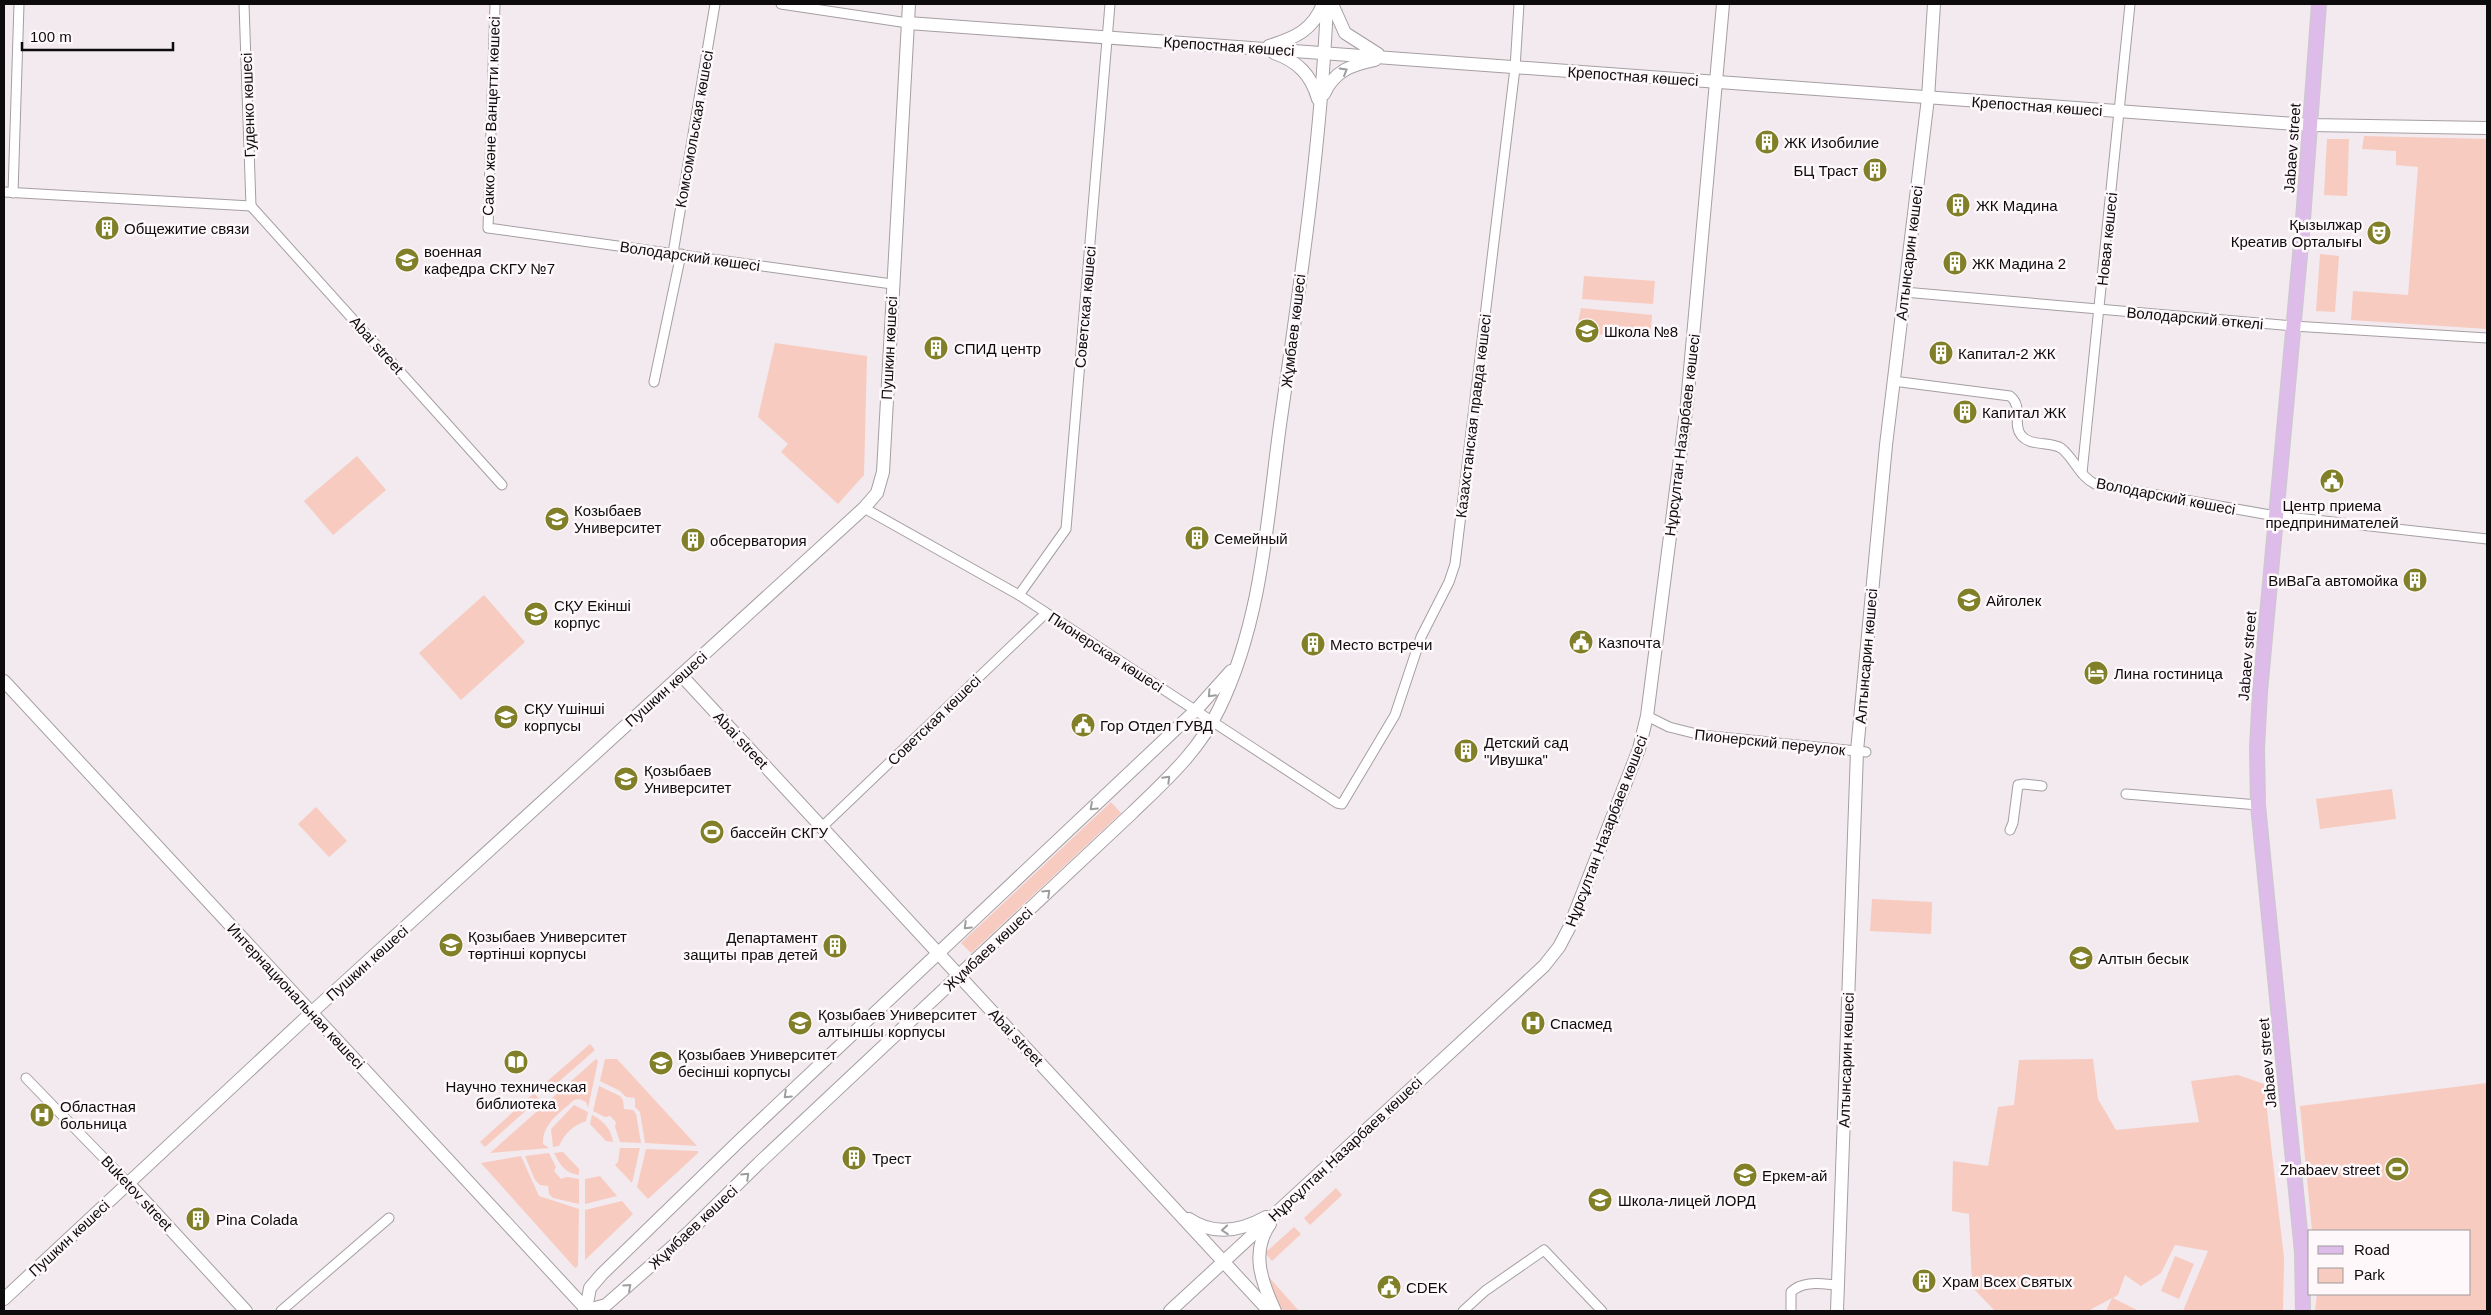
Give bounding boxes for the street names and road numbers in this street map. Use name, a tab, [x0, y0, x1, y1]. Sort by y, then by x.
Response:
street label: Сакко және Ванцетти көшесі	[479, 16, 503, 216]
street label: Крепостная көшесі	[1163, 33, 1295, 59]
street label: Комсомольская көшесі	[672, 49, 716, 209]
street label: Гуденко көшесі	[238, 52, 258, 158]
street label: Крепостная көшесі	[1567, 63, 1699, 89]
street label: Крепостная көшесі	[1971, 93, 2103, 119]
street label: Jabaev street	[2280, 102, 2304, 194]
street label: Алтынсарин көшесі	[1892, 185, 1926, 321]
street label: Новая көшесі	[2094, 192, 2120, 286]
street label: Володарский көшесі	[619, 238, 761, 274]
street label: Советская көшесі	[1071, 245, 1099, 369]
street label: Жұмбаев көшесі	[1278, 273, 1308, 389]
street label: Пушкин көшесі	[878, 296, 900, 400]
street label: Володарский өткелі	[2126, 304, 2264, 332]
street label: Abai street	[347, 313, 408, 378]
street label: Казахстанская правда көшесі	[1452, 313, 1494, 519]
street label: Нұрсұлтан Назарбаев көшесі	[1661, 333, 1703, 537]
street label: Володарский көшесі	[2095, 474, 2237, 518]
street label: Алтынсарин көшесі	[1852, 588, 1880, 724]
street label: Пионерская көшесі	[1045, 608, 1167, 696]
street label: Jabaev street	[2235, 610, 2259, 702]
street label: Пушкин көшесі	[622, 648, 710, 730]
street label: Советская көшесі	[884, 671, 984, 769]
street label: Abai street	[710, 708, 772, 773]
street label: Пионерский переулок	[1694, 726, 1847, 758]
street label: Нұрсұлтан Назарбаев көшесі	[1562, 733, 1650, 929]
street label: Жұмбаев көшесі	[940, 904, 1036, 994]
street label: Интернациональная көшесі	[224, 920, 368, 1072]
street label: Пушкин көшесі	[323, 922, 411, 1004]
street label: Алтынсарин көшесі	[1835, 992, 1857, 1128]
street label: Abai street	[985, 1005, 1047, 1070]
street label: Jabaev street	[2255, 1017, 2279, 1109]
street label: Нұрсұлтан Назарбаев көшесі	[1265, 1073, 1425, 1225]
street label: Buketov street	[98, 1152, 176, 1234]
street label: Жұмбаев көшесі	[645, 1182, 741, 1272]
street label: Пушкин көшесі	[25, 1196, 113, 1280]

